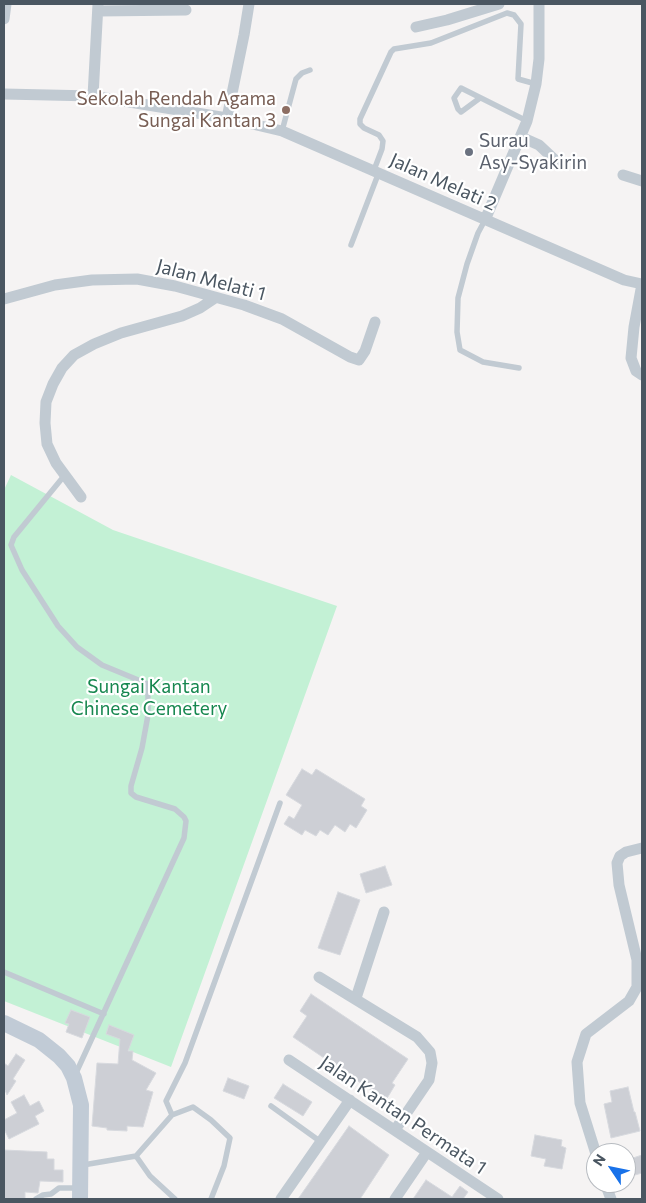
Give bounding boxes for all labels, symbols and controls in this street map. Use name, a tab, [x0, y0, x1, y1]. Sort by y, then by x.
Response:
place label: Sekolah Rendah Agama Sungai Kantan 3	[77, 88, 276, 132]
marker: Sekolah Rendah Agama Sungai Kantan 3	[280, 104, 292, 116]
place label: Surau Asy-Syakirin	[479, 130, 587, 174]
marker: Surau Asy-Syakirin	[463, 146, 475, 158]
street label: Jalan Melati 2	[386, 148, 500, 216]
street label: Jalan Melati 1	[154, 254, 268, 306]
park label: Sungai Kantan Chinese Cemetery	[71, 676, 227, 720]
street label: Jalan Kantan Permata 1	[315, 1051, 491, 1179]
north arrow	[586, 1143, 636, 1193]
text: N	[589, 1151, 609, 1169]

